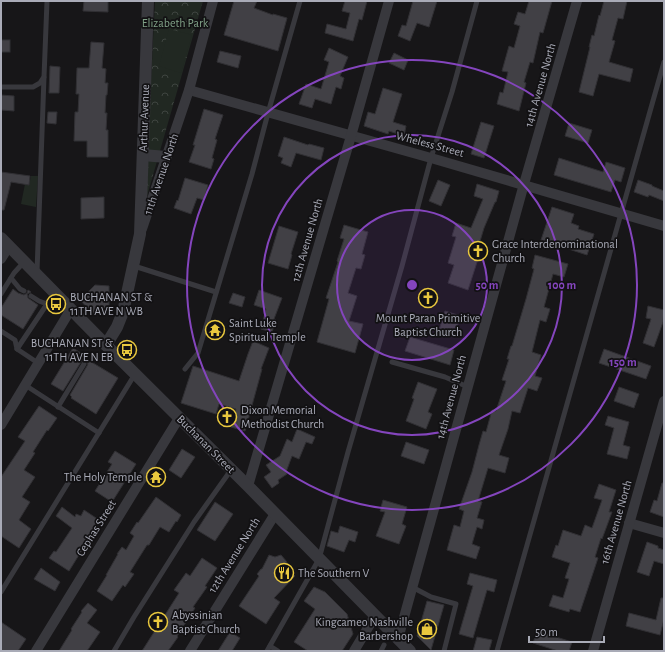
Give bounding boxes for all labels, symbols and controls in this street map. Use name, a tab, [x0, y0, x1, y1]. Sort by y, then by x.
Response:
park label: Elizabeth Park	[142, 17, 209, 29]
street label: 14th Avenue North	[522, 42, 558, 128]
street label: Arthur Avenue	[137, 84, 151, 152]
street label: Wheless Street	[395, 129, 466, 159]
street label: 11th Avenue North	[142, 132, 180, 216]
street label: 12th Avenue North	[289, 197, 325, 283]
place label: Grace Interdenominational Church	[492, 238, 618, 264]
church icon: Grace Interdenominational Church	[467, 240, 489, 262]
centre of rings	[405, 278, 419, 292]
text: 50 m	[476, 279, 499, 291]
text: 100 m	[548, 279, 576, 291]
church icon: Mount Paran Primitive Baptist Church	[417, 287, 439, 309]
place label: BUCHANAN ST & 11TH AVE N WB	[70, 291, 153, 317]
bus stop icon: BUCHANAN ST & 11TH AVE N WB	[45, 293, 67, 315]
place label: Mount Paran Primitive Baptist Church	[376, 312, 480, 338]
place label: Saint Luke Spiritual Temple	[229, 317, 306, 343]
temple icon: Saint Luke Spiritual Temple	[204, 319, 226, 341]
place label: BUCHANAN ST & 11TH AVE N EB	[31, 337, 114, 363]
bus stop icon: BUCHANAN ST & 11TH AVE N EB	[116, 339, 138, 361]
street label: 14th Avenue North	[434, 354, 468, 440]
text: 150 m	[609, 356, 637, 368]
place label: Dixon Memorial Methodist Church	[241, 404, 324, 430]
church icon: Dixon Memorial Methodist Church	[216, 406, 238, 428]
street label: Buchanan Street	[175, 413, 238, 476]
temple icon: The Holy Temple	[145, 466, 167, 488]
place label: The Holy Temple	[64, 471, 142, 484]
street label: 16th Avenue North	[598, 479, 634, 565]
street label: Cephas Street	[74, 497, 118, 558]
street label: 12th Avenue North	[206, 515, 262, 595]
restaurant icon: The Southern V	[273, 562, 295, 584]
place label: The Southern V	[298, 567, 370, 579]
place label: Abyssinian Baptist Church	[172, 609, 240, 635]
church icon: Abyssinian Baptist Church	[147, 611, 169, 633]
place label: Kingcameo Nashville Barbershop	[315, 616, 413, 642]
shop icon: Kingcameo Nashville Barbershop	[416, 618, 438, 640]
scale bar	[529, 618, 604, 644]
text: 50 m	[535, 626, 558, 638]

